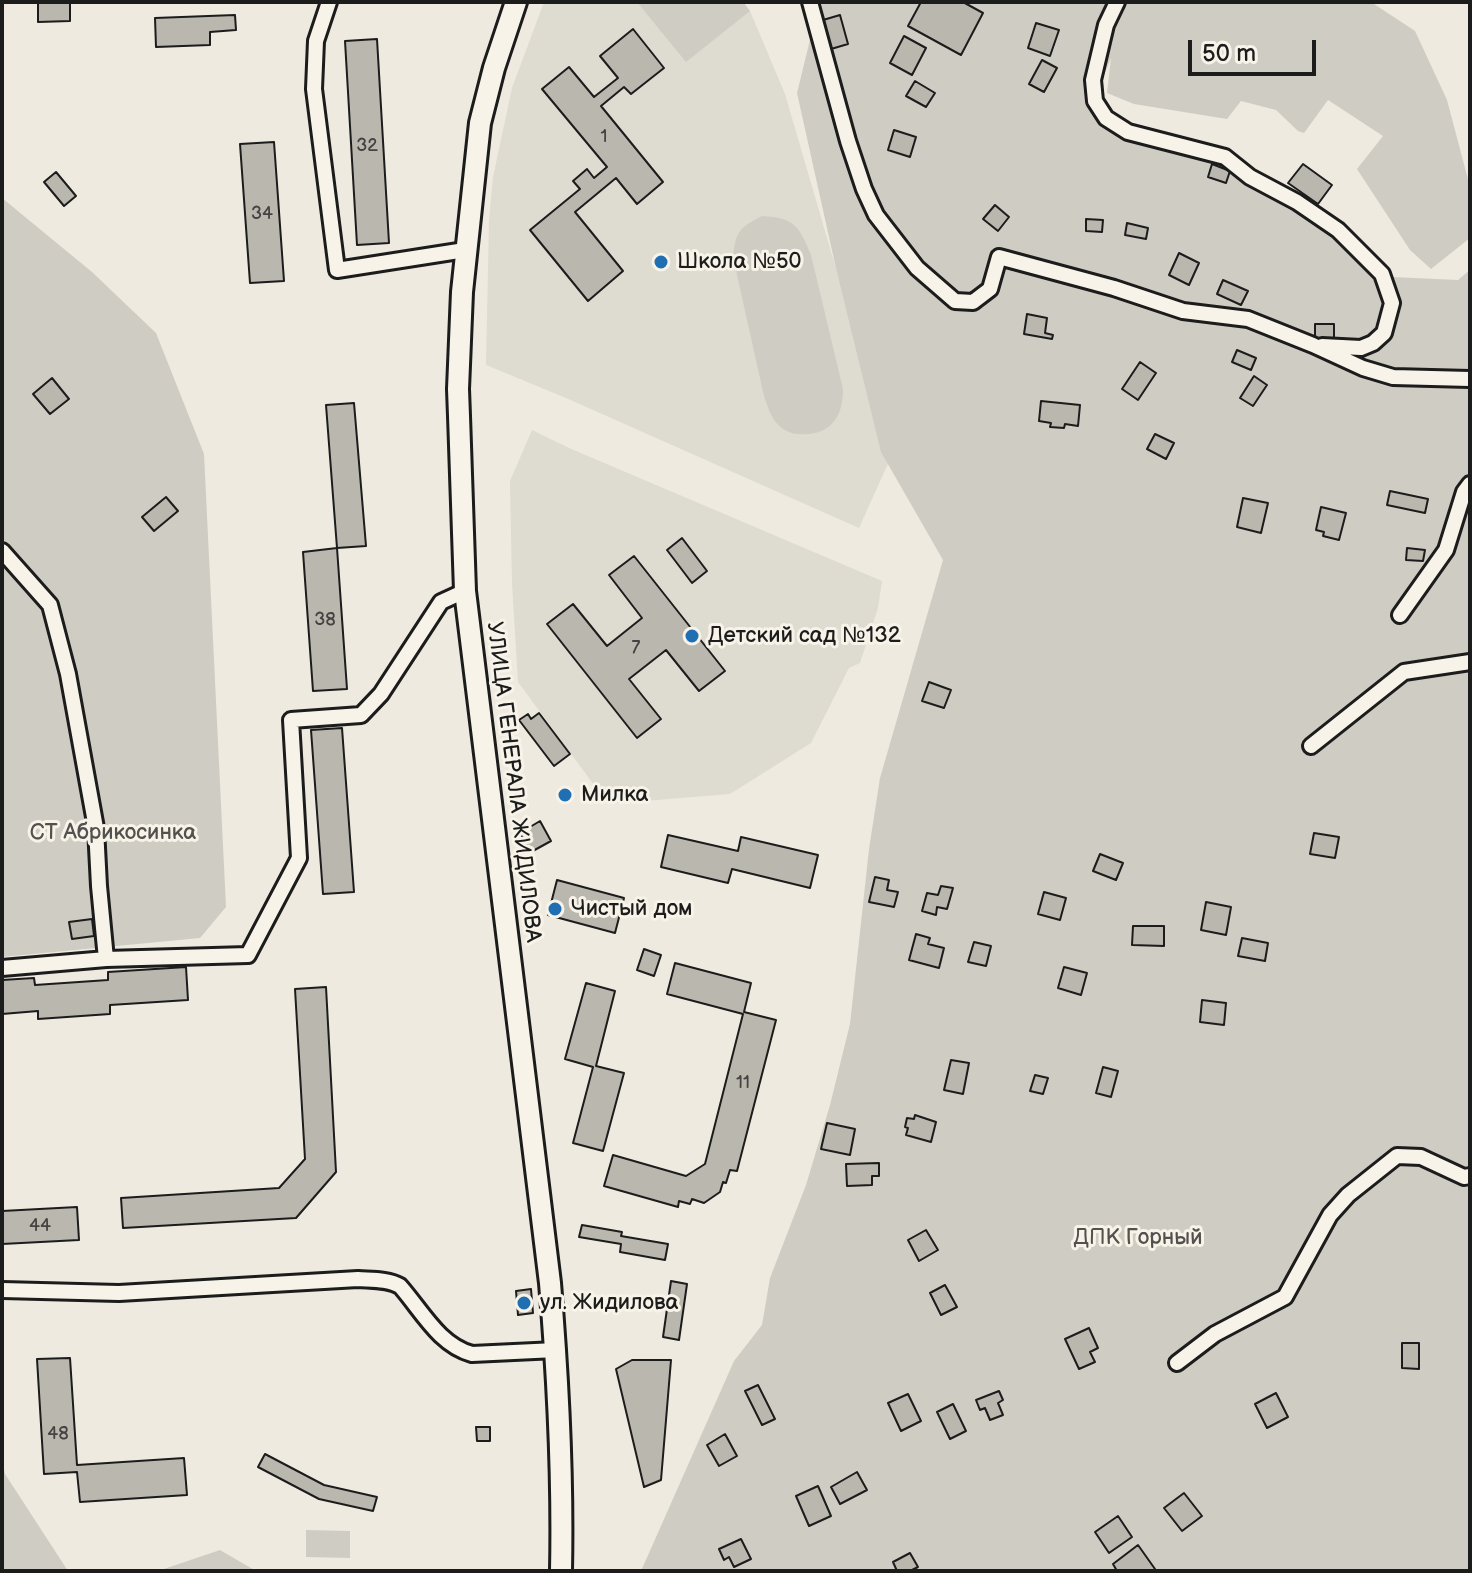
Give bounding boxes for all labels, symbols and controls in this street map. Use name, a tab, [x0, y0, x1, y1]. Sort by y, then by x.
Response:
scale bar	[1192, 24, 1320, 74]
text: 50 m	[1202, 39, 1256, 68]
house number: 1	[601, 126, 607, 148]
house number: 32	[356, 135, 378, 157]
house number: 34	[251, 203, 273, 225]
place label: Школа №50	[677, 249, 801, 275]
marker: Школа №50	[652, 253, 670, 271]
house number: 38	[314, 609, 336, 631]
street label: УЛИЦА ГЕНЕРАЛА ЖИДИЛОВА	[480, 620, 546, 944]
place label: Детский сад №132	[708, 623, 901, 649]
marker: Детский сад №132	[683, 627, 701, 645]
house number: 7	[632, 637, 640, 659]
place label: Милка	[581, 782, 648, 808]
marker: Милка	[556, 786, 574, 804]
park label: СТ Абрикосинка	[30, 820, 196, 846]
place label: Чистый дом	[571, 896, 693, 922]
marker: Чистый дом	[546, 900, 564, 918]
house number: 11	[736, 1072, 750, 1094]
house number: 44	[29, 1215, 51, 1237]
park label: ДПК Горный	[1073, 1225, 1203, 1251]
place label: ул. Жидилова	[540, 1290, 679, 1316]
marker: ул. Жидилова	[515, 1294, 533, 1312]
house number: 48	[47, 1423, 69, 1445]

